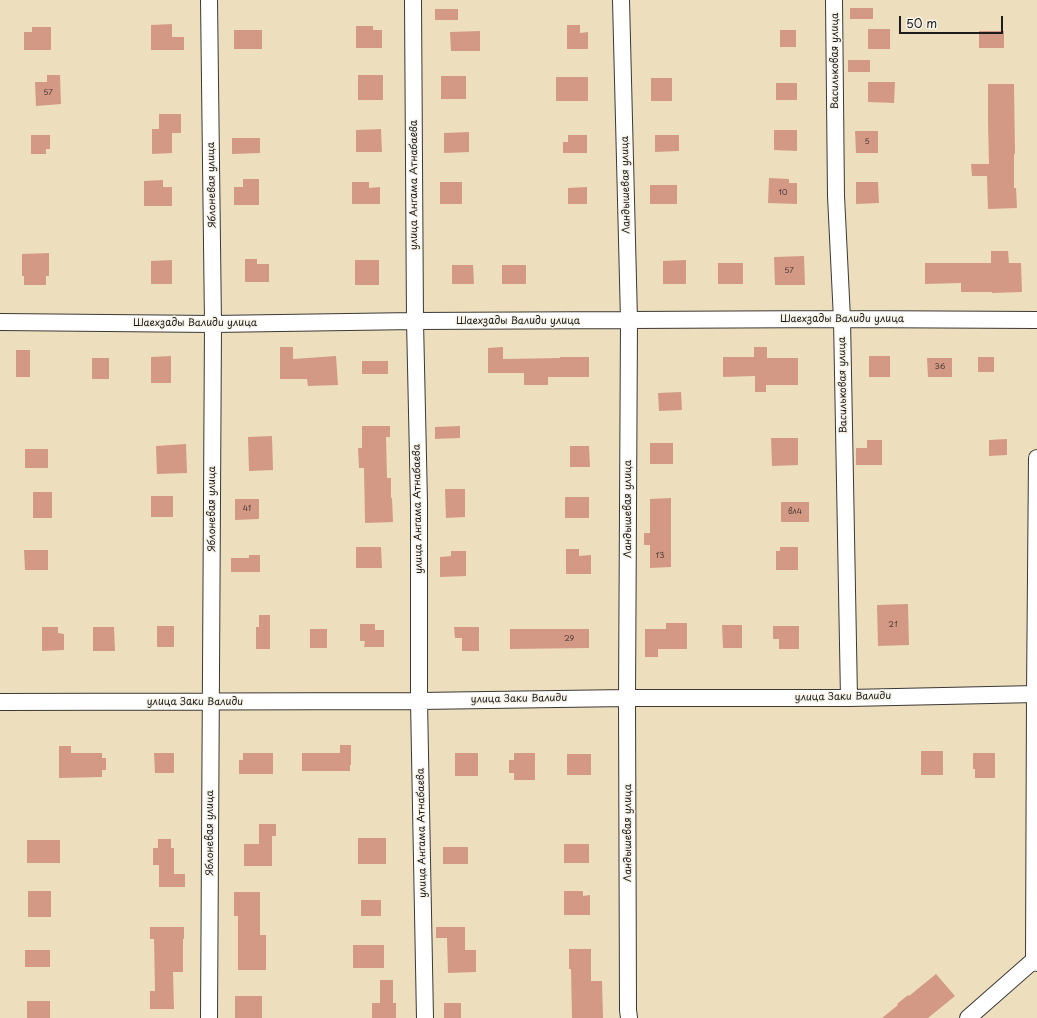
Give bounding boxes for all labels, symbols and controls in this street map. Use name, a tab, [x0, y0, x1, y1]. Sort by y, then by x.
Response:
scale bar	[901, 8, 1005, 34]
street label: Васильковая улица	[829, 13, 841, 109]
text: 50 m	[906, 14, 937, 32]
house number: 57	[43, 88, 53, 98]
street label: улица Ангама Атнабаева	[408, 120, 420, 250]
street label: Ландышевая улица	[619, 136, 633, 234]
house number: 5	[864, 137, 870, 147]
street label: Яблоневая улица	[205, 142, 219, 228]
house number: 10	[778, 188, 788, 198]
house number: 57	[784, 266, 794, 276]
street label: Шаехзады Валиди улица	[780, 313, 904, 325]
street label: Шаехзады Валиди улица	[456, 315, 580, 327]
street label: Шаехзады Валиди улица	[133, 317, 257, 329]
street label: Васильковая улица	[836, 337, 850, 433]
house number: 36	[935, 362, 945, 372]
street label: улица Ангама Атнабаева	[411, 444, 425, 574]
street label: Ландышевая улица	[622, 460, 634, 558]
street label: Яблоневая улица	[206, 466, 218, 552]
house number: 41	[243, 504, 251, 514]
house number: вл4	[788, 507, 802, 517]
house number: 13	[656, 551, 664, 561]
house number: 21	[888, 620, 898, 630]
house number: 29	[564, 634, 574, 644]
street label: улица Заки Валиди	[795, 690, 891, 704]
street label: улица Заки Валиди	[471, 692, 567, 706]
street label: улица Заки Валиди	[147, 696, 243, 708]
street label: улица Ангама Атнабаева	[415, 768, 429, 898]
street label: Ландышевая улица	[622, 784, 634, 882]
street label: Яблоневая улица	[204, 790, 216, 876]

